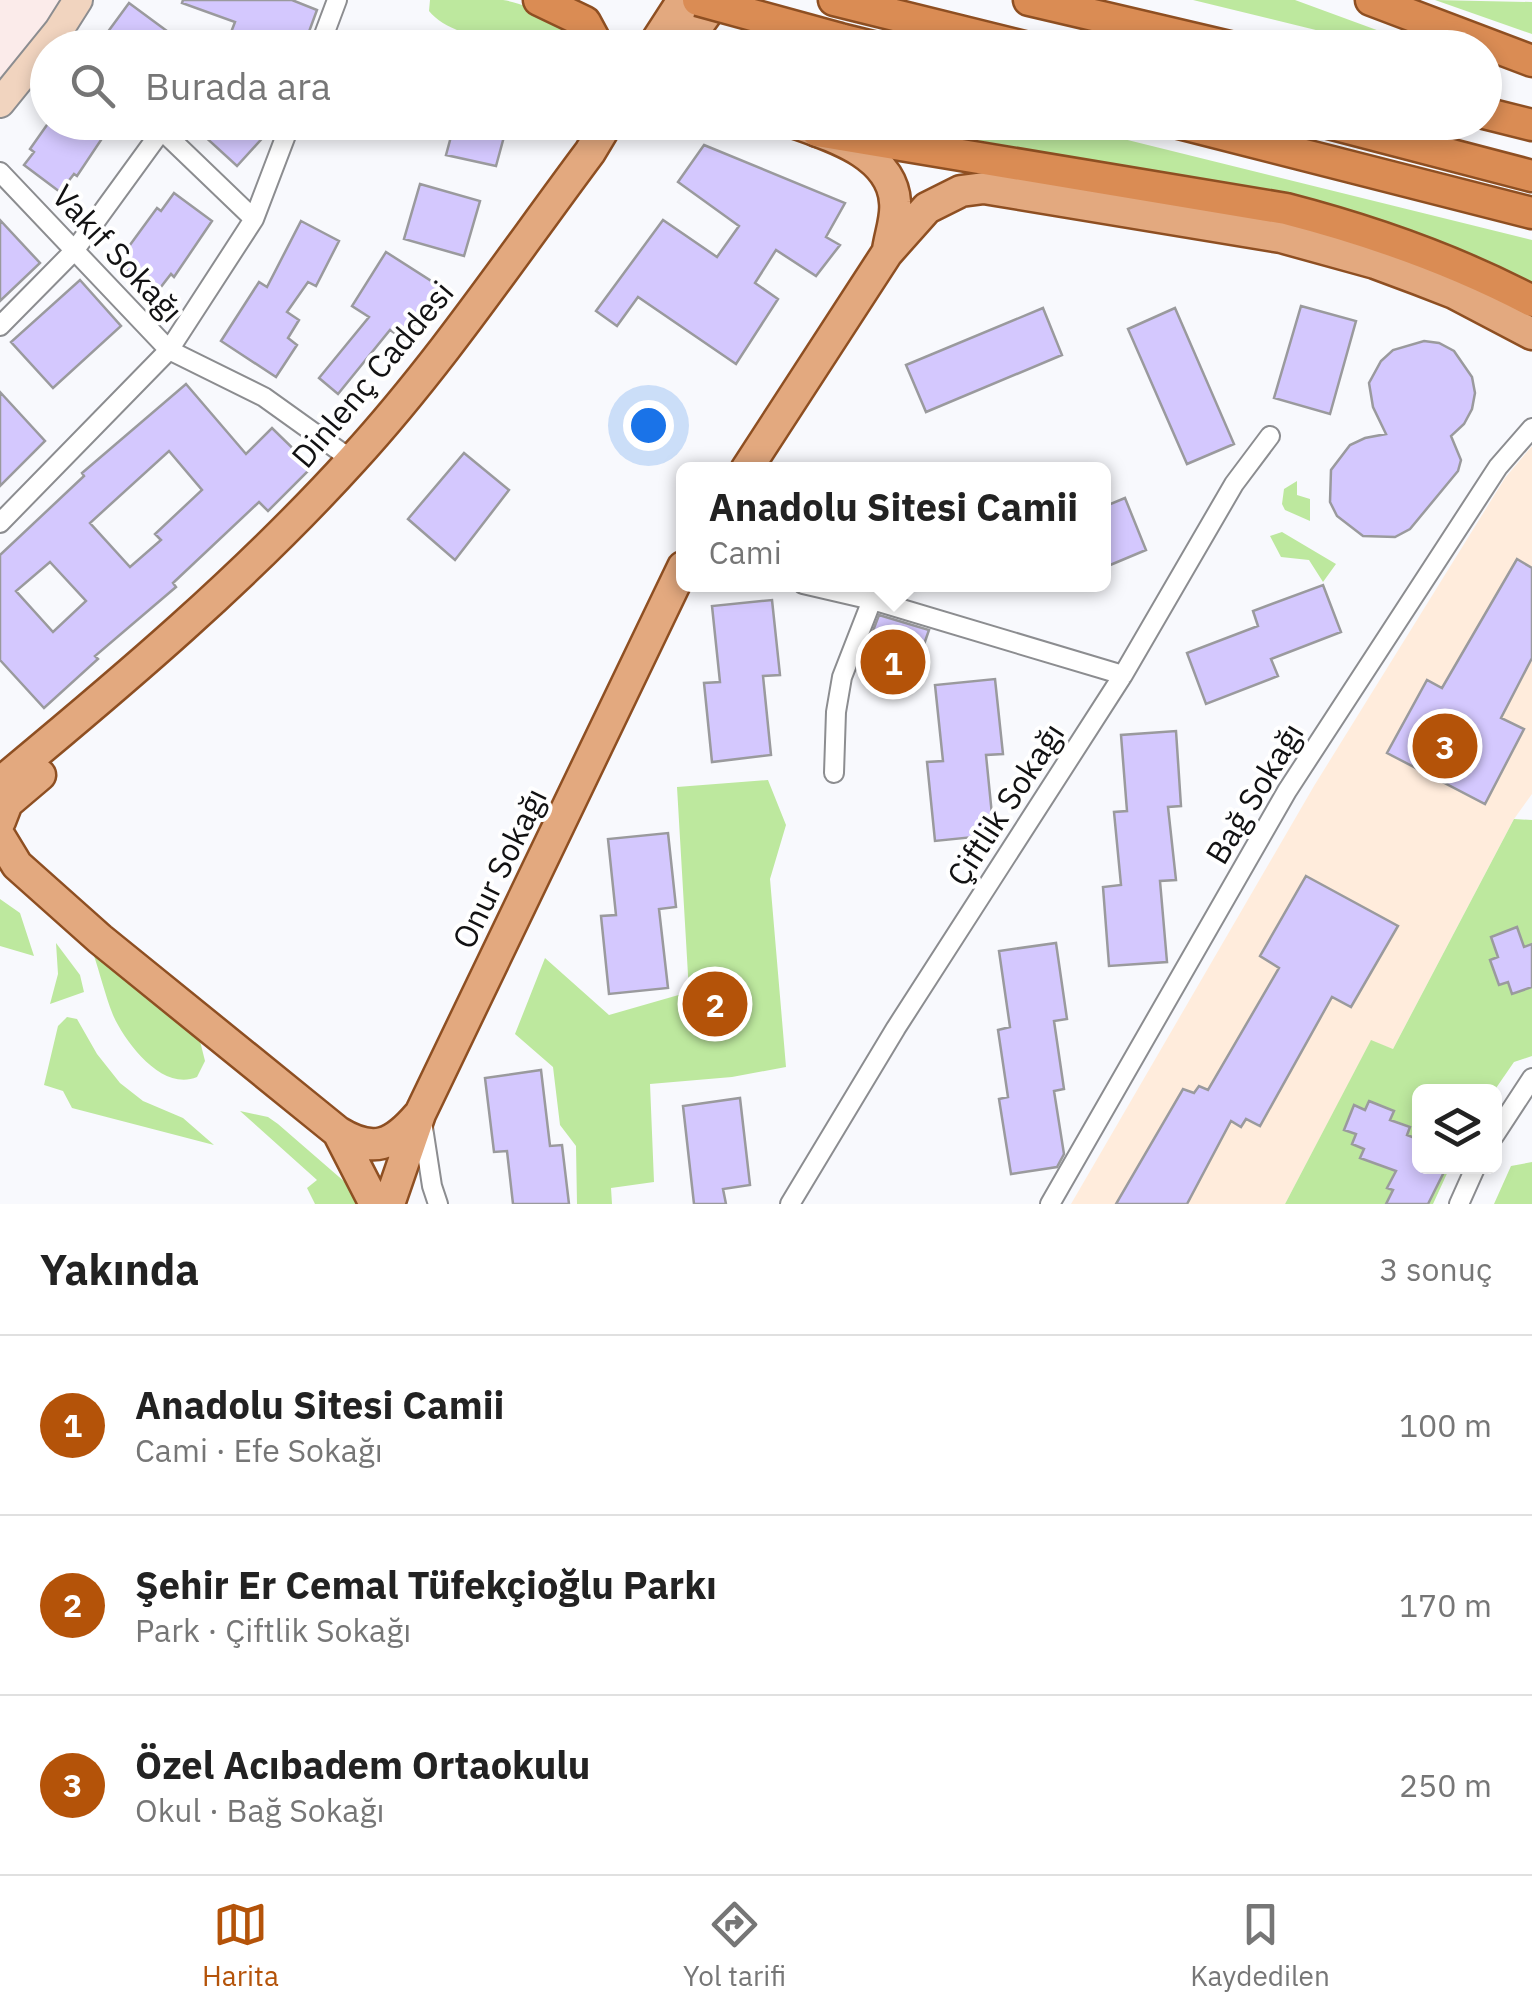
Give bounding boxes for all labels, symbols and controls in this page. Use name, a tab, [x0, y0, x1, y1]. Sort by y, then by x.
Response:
search box	[30, 30, 1502, 140]
icon: search	[65, 58, 120, 113]
text: Burada ara	[145, 61, 331, 110]
street label: Vakıf Sokağı	[43, 175, 193, 331]
street label: Dinlenç Caddesi	[282, 272, 462, 476]
your location	[623, 400, 674, 451]
popup	[676, 462, 1111, 592]
text: Anadolu Sitesi Camii	[709, 482, 1078, 531]
text: Cami	[709, 531, 782, 573]
pin: 1	[860, 624, 926, 700]
pin: 3	[1412, 708, 1478, 784]
street label: Çiftlik Sokağı	[937, 715, 1073, 893]
street label: Bağ Sokağı	[1195, 715, 1313, 871]
street label: Onur Sokağı	[442, 781, 556, 955]
pin: 2	[682, 966, 748, 1042]
map controls	[1412, 1084, 1502, 1174]
button: layers	[1412, 1084, 1502, 1174]
text: Yakında	[40, 1242, 199, 1297]
text: 3 sonuç	[1379, 1248, 1492, 1290]
text: Anadolu Sitesi Camii	[135, 1380, 504, 1429]
text: 1	[63, 1404, 82, 1446]
text: 100 m	[1399, 1404, 1492, 1446]
text: Cami · Efe Sokağı	[135, 1429, 383, 1471]
text: Şehir Er Cemal Tüfekçioğlu Parkı	[135, 1560, 717, 1609]
text: 2	[63, 1584, 82, 1626]
text: 170 m	[1399, 1584, 1492, 1626]
text: Park · Çiftlik Sokağı	[135, 1609, 411, 1651]
text: Özel Acıbadem Ortaokulu	[135, 1740, 590, 1789]
text: 3	[63, 1764, 82, 1806]
text: 250 m	[1399, 1764, 1492, 1806]
text: Okul · Bağ Sokağı	[135, 1789, 384, 1831]
tab: Harita	[202, 1897, 279, 1994]
tab: Yol tarifi	[683, 1897, 786, 1994]
tab: Kaydedilen	[1190, 1897, 1330, 1994]

